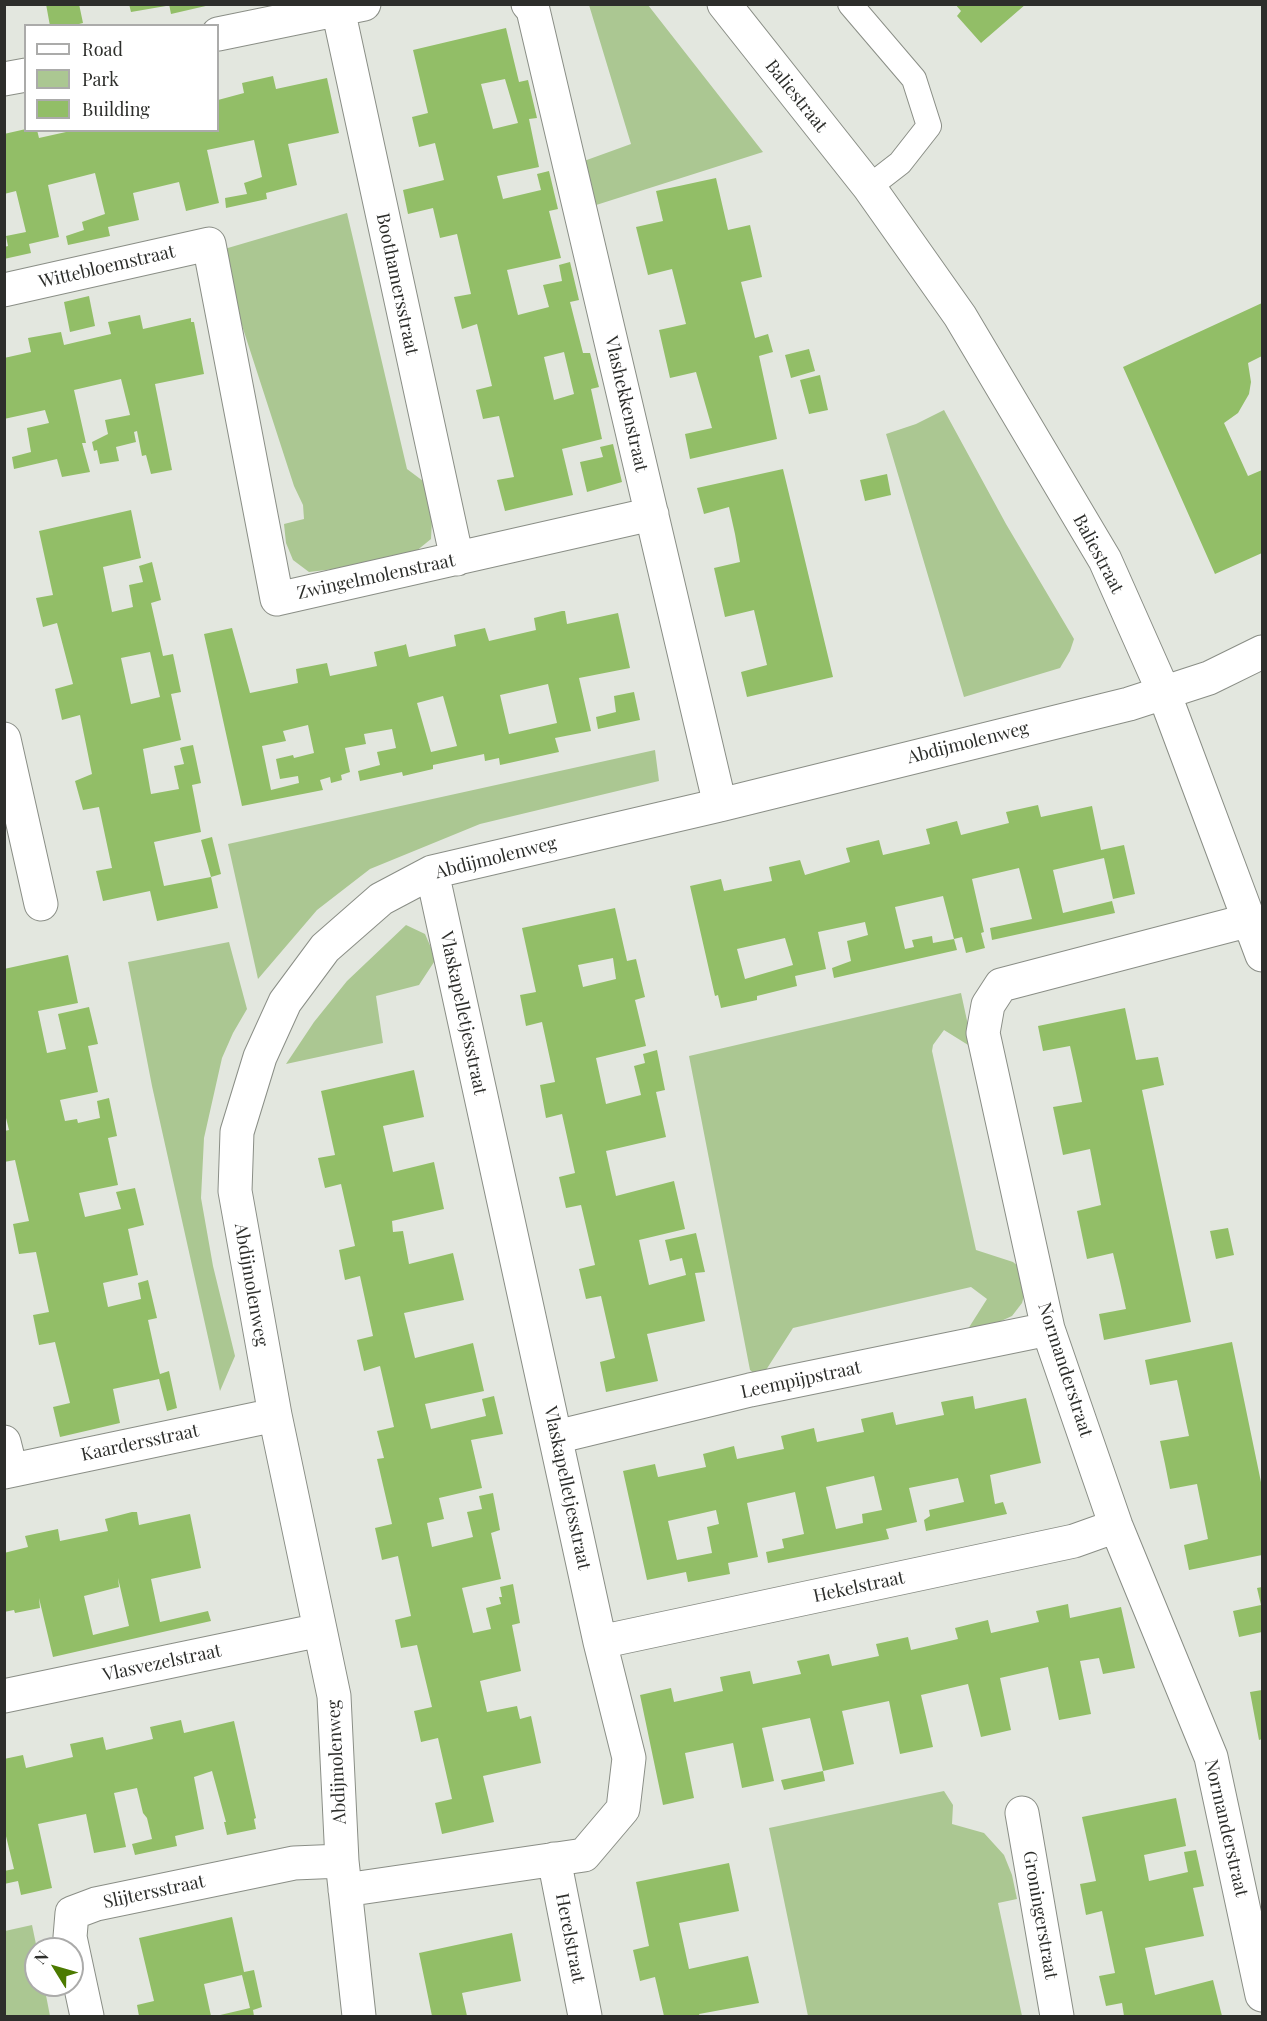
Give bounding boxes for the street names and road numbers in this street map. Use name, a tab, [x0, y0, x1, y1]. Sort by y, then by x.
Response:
street label: Baliestraat	[760, 56, 832, 136]
street label: Boothamersstraat	[371, 211, 423, 357]
street label: Wittebloemstraat	[37, 241, 177, 293]
street label: Vlashekkenstraat	[600, 334, 652, 474]
street label: Baliestraat	[1068, 511, 1128, 597]
street label: Zwingelmolenstraat	[295, 550, 457, 604]
street label: Abdijmolenweg	[905, 717, 1031, 769]
street label: Abdijmolenweg	[433, 832, 559, 884]
street label: Vlaskapelletjesstraat	[435, 929, 491, 1097]
street label: Abdijmolenweg	[230, 1222, 272, 1348]
street label: Normanderstraat	[1033, 1300, 1097, 1440]
street label: Leempijpstraat	[739, 1357, 863, 1403]
street label: Vlaskapelletjesstraat	[539, 1404, 595, 1572]
street label: Kaardersstraat	[79, 1420, 201, 1466]
street label: Hekelstraat	[811, 1567, 907, 1607]
street label: Vlasvezelstraat	[101, 1640, 223, 1686]
street label: Abdijmolenweg	[323, 1699, 351, 1825]
street label: Normanderstraat	[1200, 1757, 1252, 1899]
street label: Groningerstraat	[1018, 1849, 1062, 1981]
street label: Slijtersstraat	[101, 1871, 207, 1913]
street label: Herelstraat	[551, 1891, 589, 1985]

